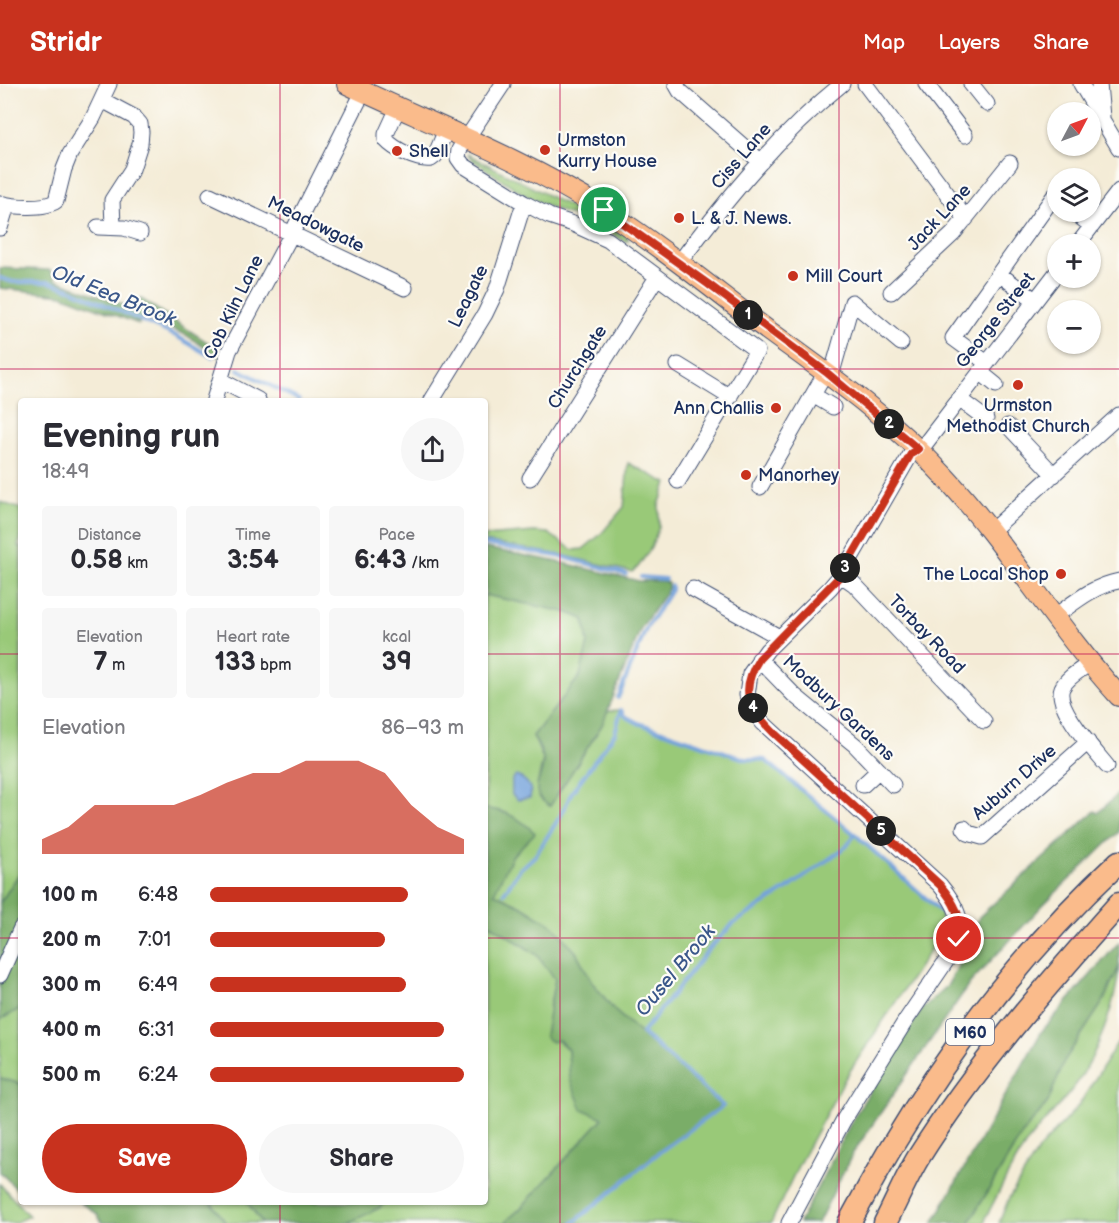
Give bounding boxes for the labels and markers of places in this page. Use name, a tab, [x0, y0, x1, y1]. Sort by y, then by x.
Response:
place label: Urmston Kurry House	[557, 130, 657, 172]
place label: Shell	[409, 141, 449, 162]
marker: Urmston Kurry House	[538, 143, 552, 157]
marker: Shell	[390, 144, 404, 158]
pin	[578, 184, 629, 235]
place label: L. & J. News.	[691, 208, 792, 229]
marker: L. & J. News.	[672, 211, 686, 225]
place label: Mill Court	[805, 266, 883, 287]
marker: Mill Court	[786, 269, 800, 283]
pin: 1	[733, 300, 763, 330]
marker: Urmston Methodist Church	[1011, 378, 1025, 392]
place label: Urmston Methodist Church	[946, 395, 1090, 437]
place label: Ann Challis	[674, 398, 764, 419]
marker: Ann Challis	[769, 401, 783, 415]
pin: 2	[874, 409, 904, 439]
place label: Manorhey	[758, 465, 840, 486]
marker: Manorhey	[739, 468, 753, 482]
pin: 3	[830, 553, 860, 583]
place label: The Local Shop	[923, 564, 1049, 585]
marker: The Local Shop	[1054, 567, 1068, 581]
pin: 4	[738, 693, 768, 723]
pin: 5	[866, 816, 896, 846]
pin	[933, 913, 984, 964]

